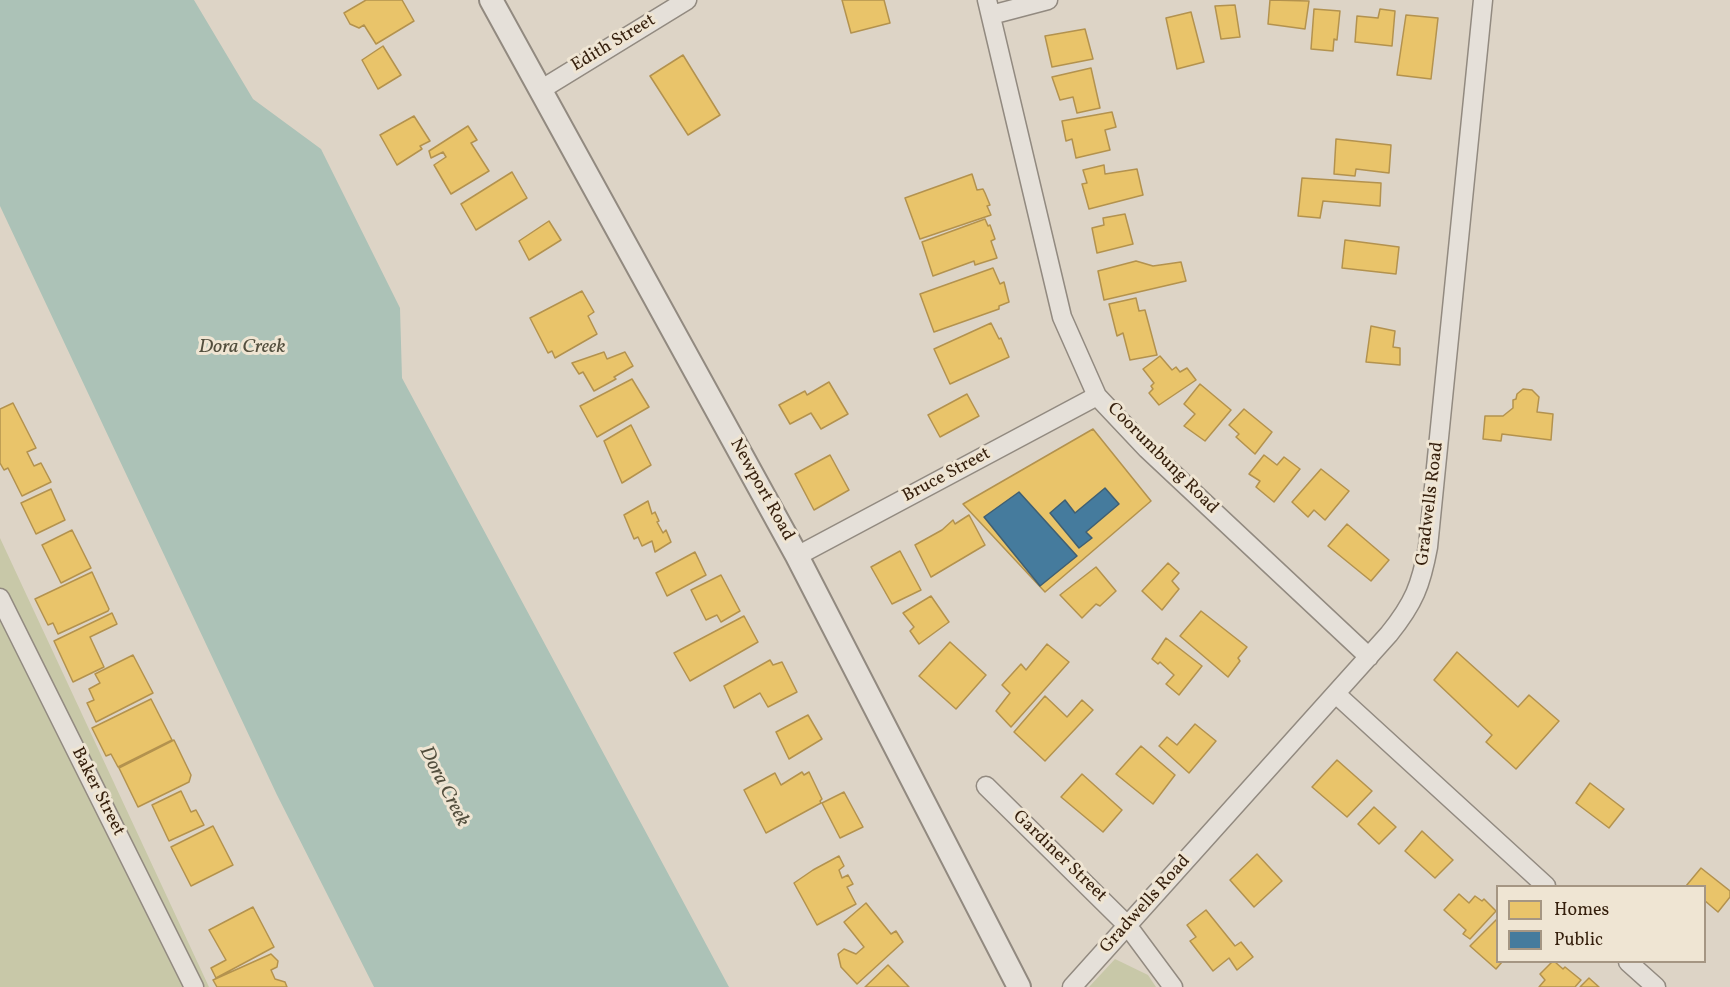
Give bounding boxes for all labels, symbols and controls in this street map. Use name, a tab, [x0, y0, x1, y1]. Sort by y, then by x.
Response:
street label: Edith Street	[568, 10, 660, 78]
water label: Dora Creek	[198, 336, 286, 360]
street label: Coorumbung Road	[1102, 399, 1222, 519]
street label: Newport Road	[724, 435, 798, 545]
street label: Gradwells Road	[1413, 441, 1449, 567]
street label: Bruce Street	[899, 444, 995, 508]
water label: Dora Creek	[413, 743, 473, 831]
street label: Baker Street	[65, 744, 129, 840]
street label: Gardiner Street	[1007, 807, 1111, 907]
street label: Gradwells Road	[1096, 851, 1196, 959]
legend	[1496, 885, 1706, 963]
text: Homes	[1554, 898, 1609, 923]
text: Public	[1554, 928, 1603, 953]

